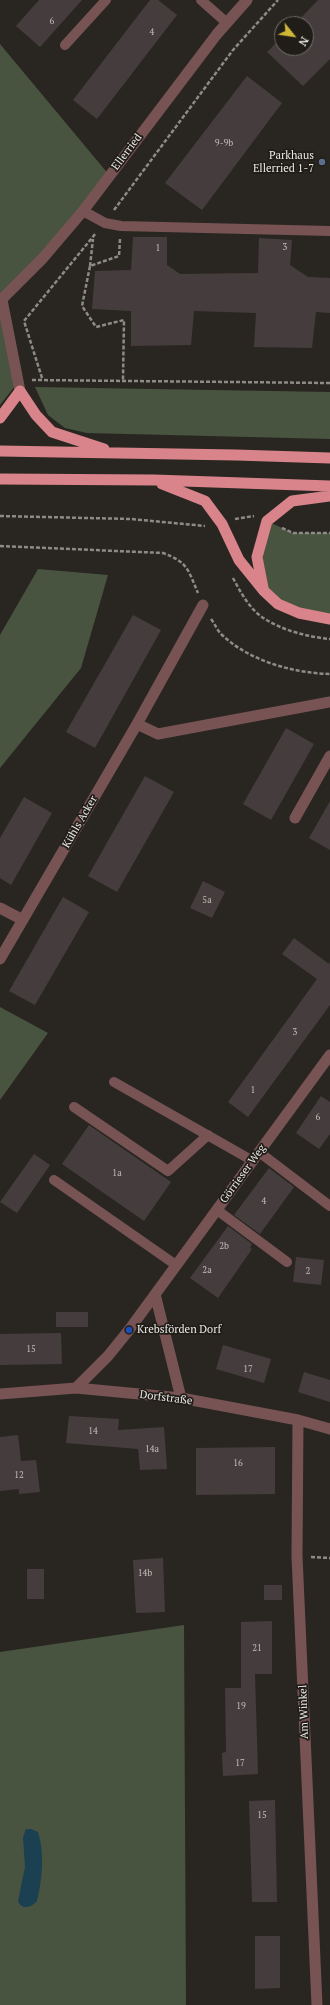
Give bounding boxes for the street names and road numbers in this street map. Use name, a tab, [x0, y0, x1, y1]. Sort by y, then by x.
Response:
street label: Ellerried	[109, 131, 145, 173]
street label: Kühls Acker	[60, 794, 100, 850]
street label: Görrieser Weg	[217, 1142, 269, 1206]
street label: Dorfstraße	[139, 1388, 193, 1408]
street label: Am Winkel	[296, 1685, 312, 1739]

